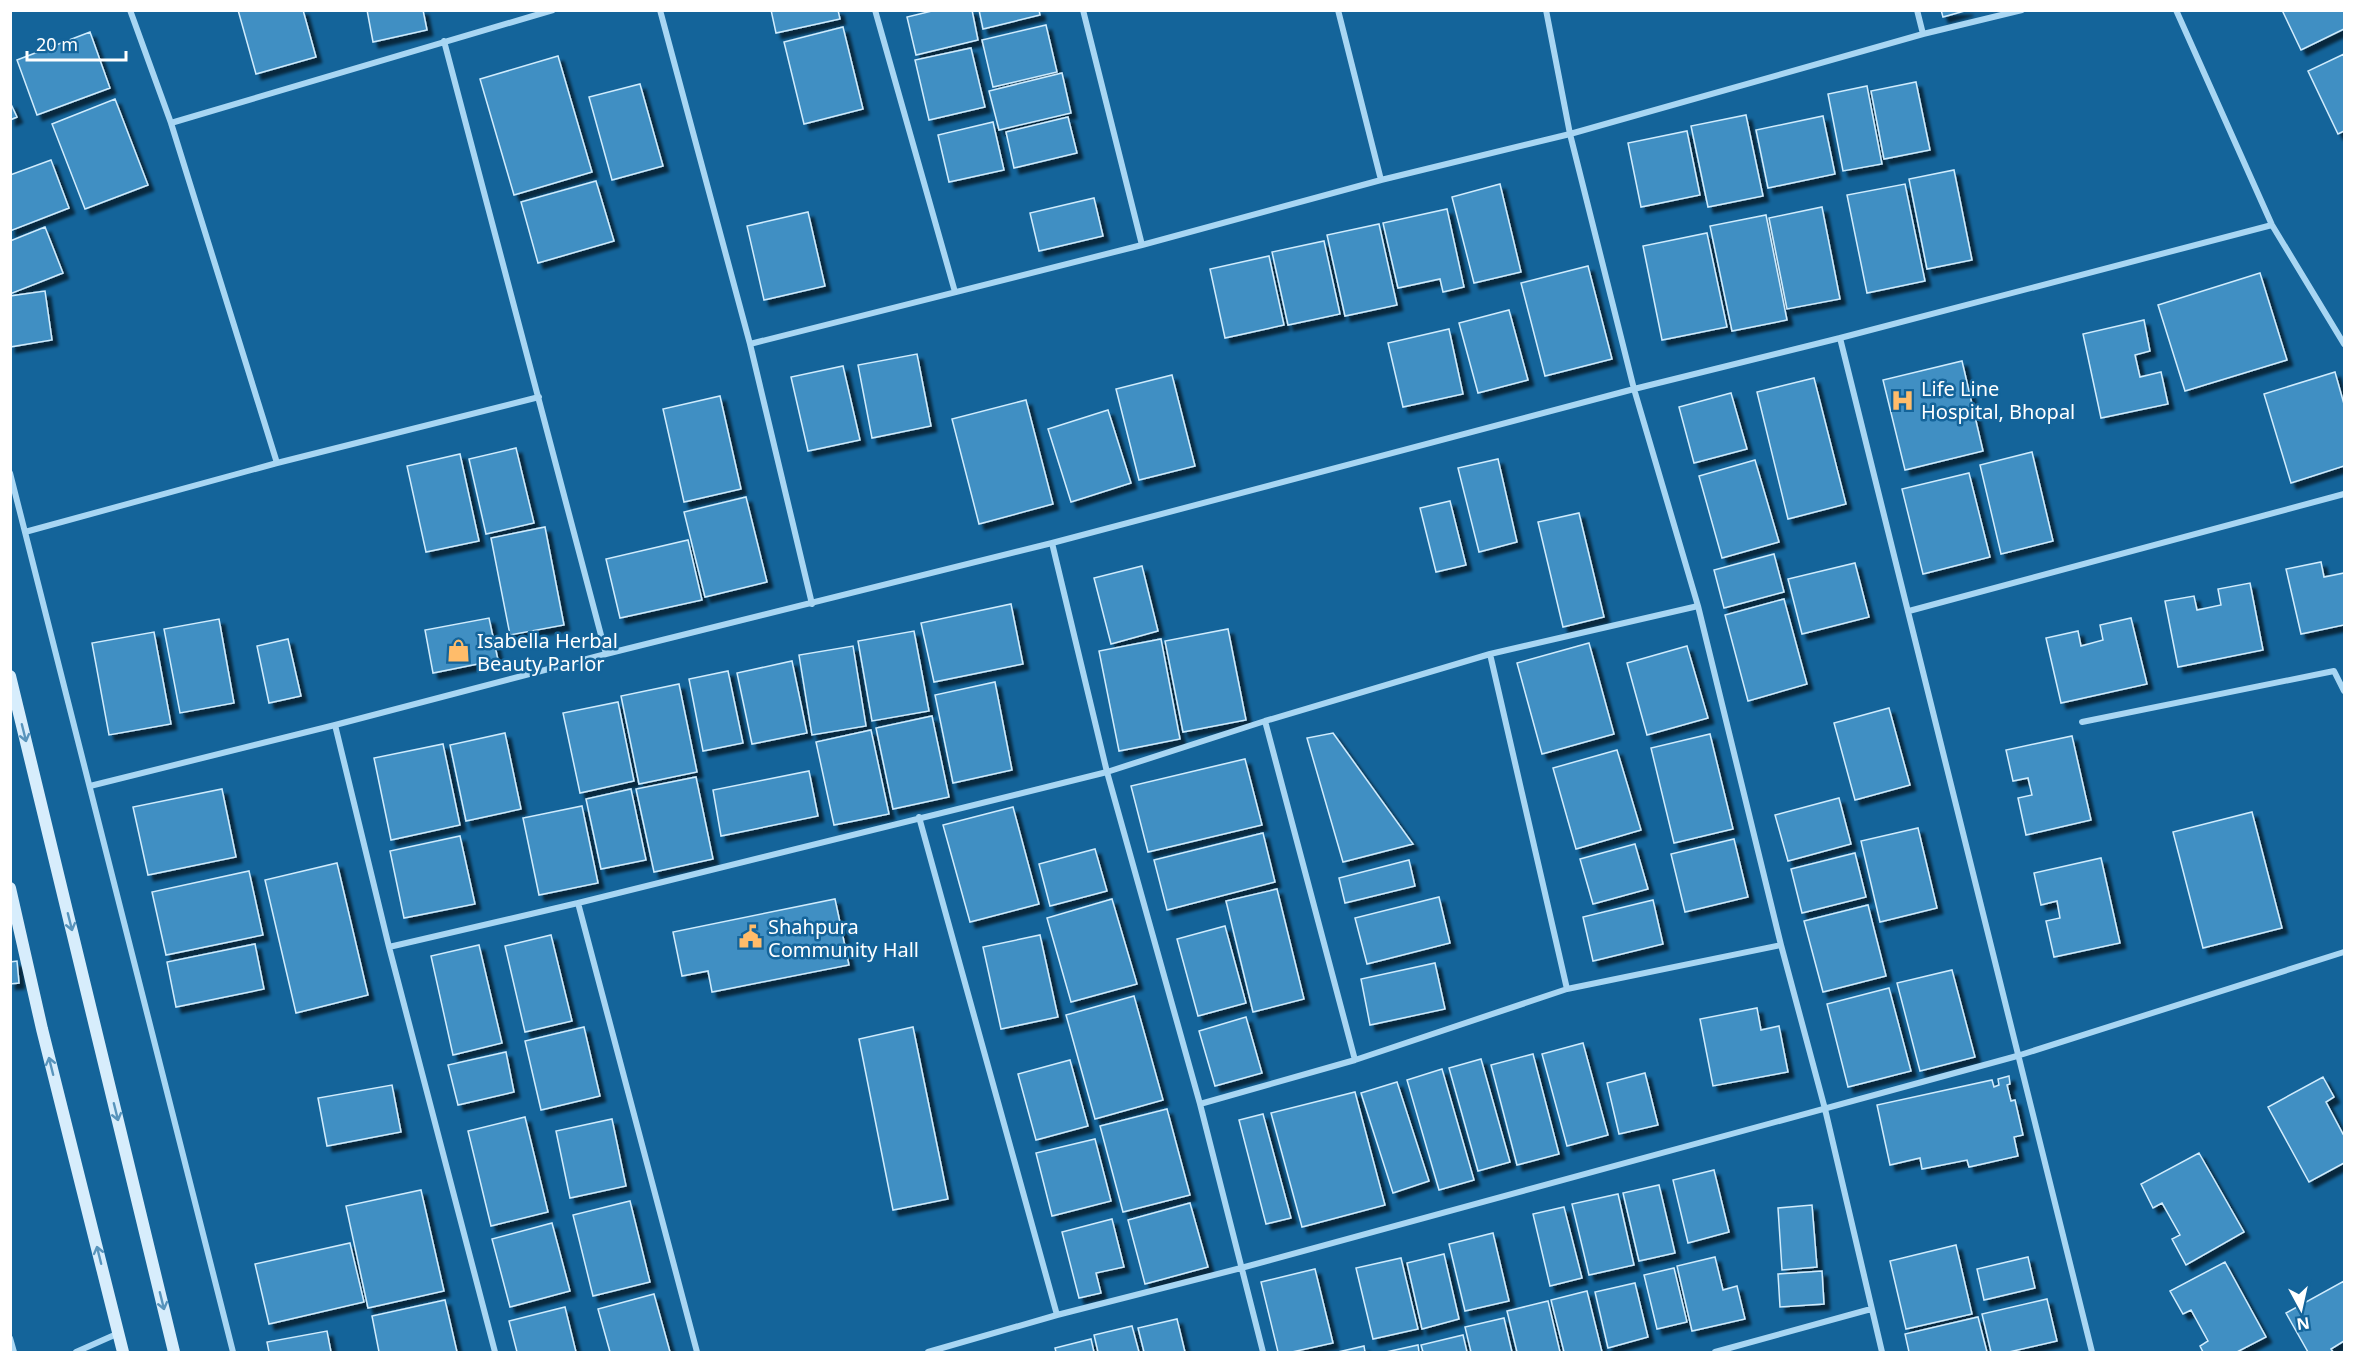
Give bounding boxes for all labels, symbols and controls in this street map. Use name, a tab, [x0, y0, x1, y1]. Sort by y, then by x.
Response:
scale bar	[27, 24, 126, 62]
text: 20 m	[36, 32, 78, 56]
place label: Life Line Hospital, Bhopal	[1921, 375, 2075, 425]
hospital icon: Life Line Hospital, Bhopal	[1890, 387, 1916, 413]
place label: Isabella Herbal Beauty Parlor	[477, 627, 618, 677]
shop icon: Isabella Herbal Beauty Parlor	[446, 638, 472, 664]
one-way arrow	[19, 723, 31, 742]
one-way arrow	[65, 913, 77, 932]
place label: Shahpura Community Hall	[768, 913, 919, 963]
public building icon: Shahpura Community Hall	[737, 924, 763, 950]
one-way arrow	[45, 1057, 57, 1076]
one-way arrow	[111, 1102, 123, 1121]
one-way arrow	[93, 1246, 104, 1265]
north arrow	[2271, 1279, 2331, 1339]
one-way arrow	[157, 1292, 169, 1311]
text: N	[2295, 1312, 2311, 1336]

